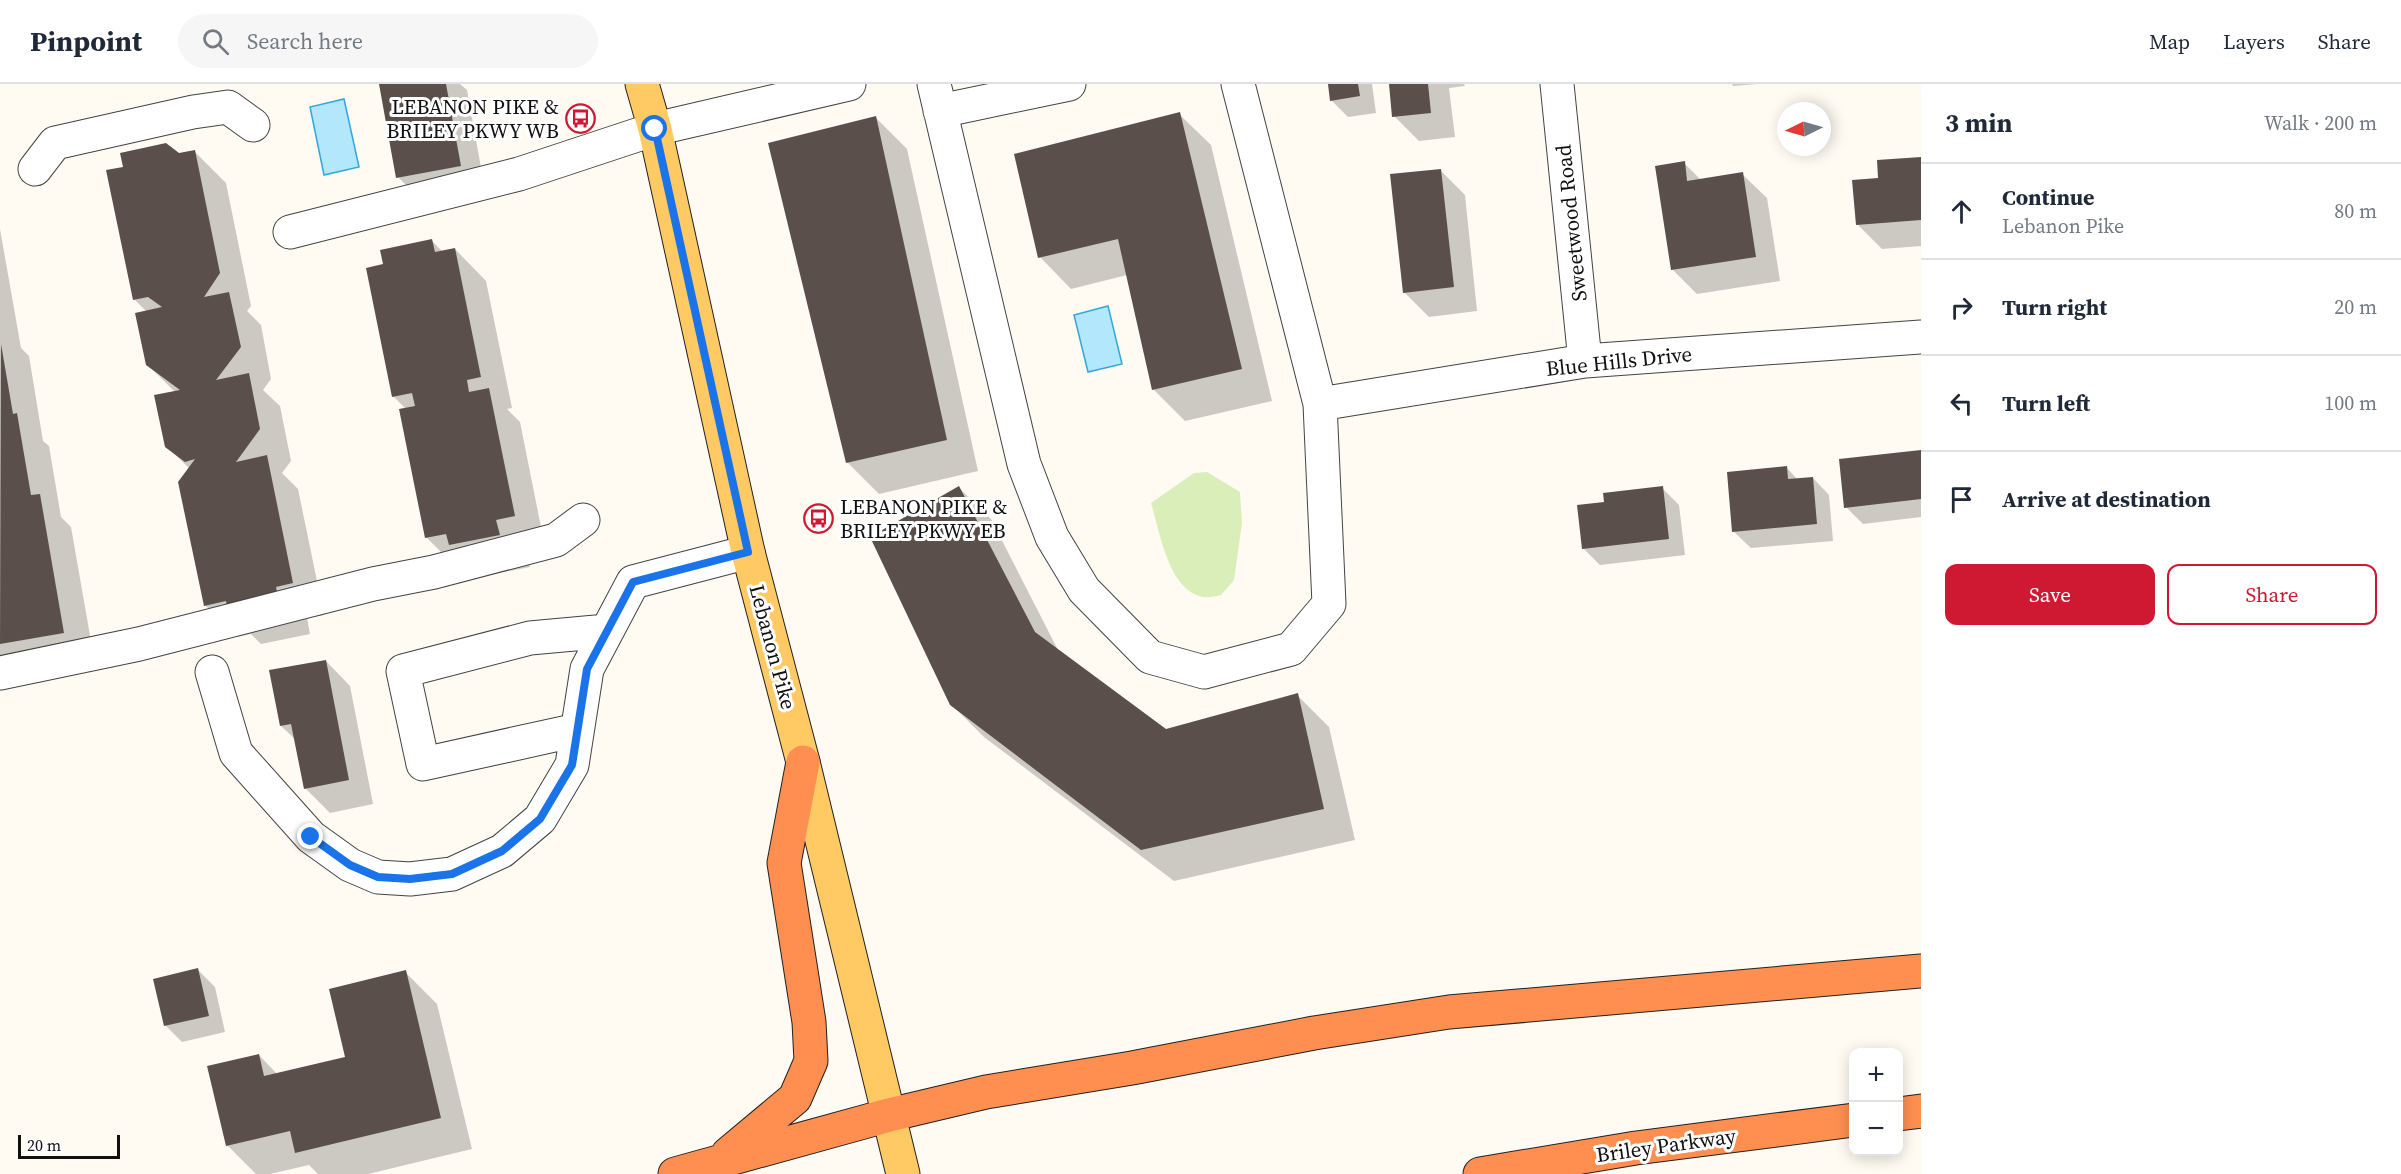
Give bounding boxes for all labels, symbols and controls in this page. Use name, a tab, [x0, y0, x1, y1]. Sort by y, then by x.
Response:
search box	[178, 14, 598, 68]
text: Pinpoint	[30, 22, 142, 60]
icon: search	[199, 25, 232, 58]
text: Search here	[247, 26, 363, 56]
text: Map	[2149, 27, 2190, 56]
text: Layers	[2223, 27, 2285, 56]
text: Share	[2318, 27, 2371, 56]
place label: LEBANON PIKE & BRILEY PKWY WB	[386, 92, 559, 145]
bus stop icon: LEBANON PIKE & BRILEY PKWY WB	[564, 102, 596, 134]
north arrow	[1777, 102, 1831, 156]
text: 3 min	[1945, 105, 2012, 141]
text: Walk · 200 m	[2264, 109, 2377, 137]
route start	[641, 115, 667, 141]
street label: Sweetwood Road	[1548, 143, 1594, 303]
text: Continue	[2002, 182, 2095, 212]
icon: ahead	[1945, 195, 1978, 228]
text: 80 m	[2334, 197, 2377, 225]
text: Lebanon Pike	[2002, 212, 2124, 240]
icon: right	[1945, 291, 1978, 324]
text: Turn right	[2002, 292, 2107, 322]
text: 20 m	[2334, 293, 2377, 321]
street label: Blue Hills Drive	[1545, 339, 1693, 383]
icon: left	[1945, 387, 1978, 420]
text: Turn left	[2002, 388, 2090, 418]
text: 100 m	[2324, 389, 2377, 417]
icon: arrive	[1945, 483, 1978, 516]
text: Arrive at destination	[2002, 484, 2211, 514]
place label: LEBANON PIKE & BRILEY PKWY EB	[840, 492, 1008, 545]
bus stop icon: LEBANON PIKE & BRILEY PKWY EB	[803, 502, 835, 534]
button: Save	[1945, 564, 2155, 625]
button: Share	[2167, 564, 2377, 625]
street label: Lebanon Pike	[742, 581, 804, 713]
route end	[297, 823, 323, 849]
map controls	[1849, 1048, 1903, 1156]
button: +	[1849, 1048, 1903, 1102]
button: −	[1849, 1102, 1903, 1156]
street label: Briley Parkway	[1594, 1121, 1738, 1169]
scale bar	[18, 1132, 120, 1160]
text: 20 m	[27, 1134, 61, 1156]

